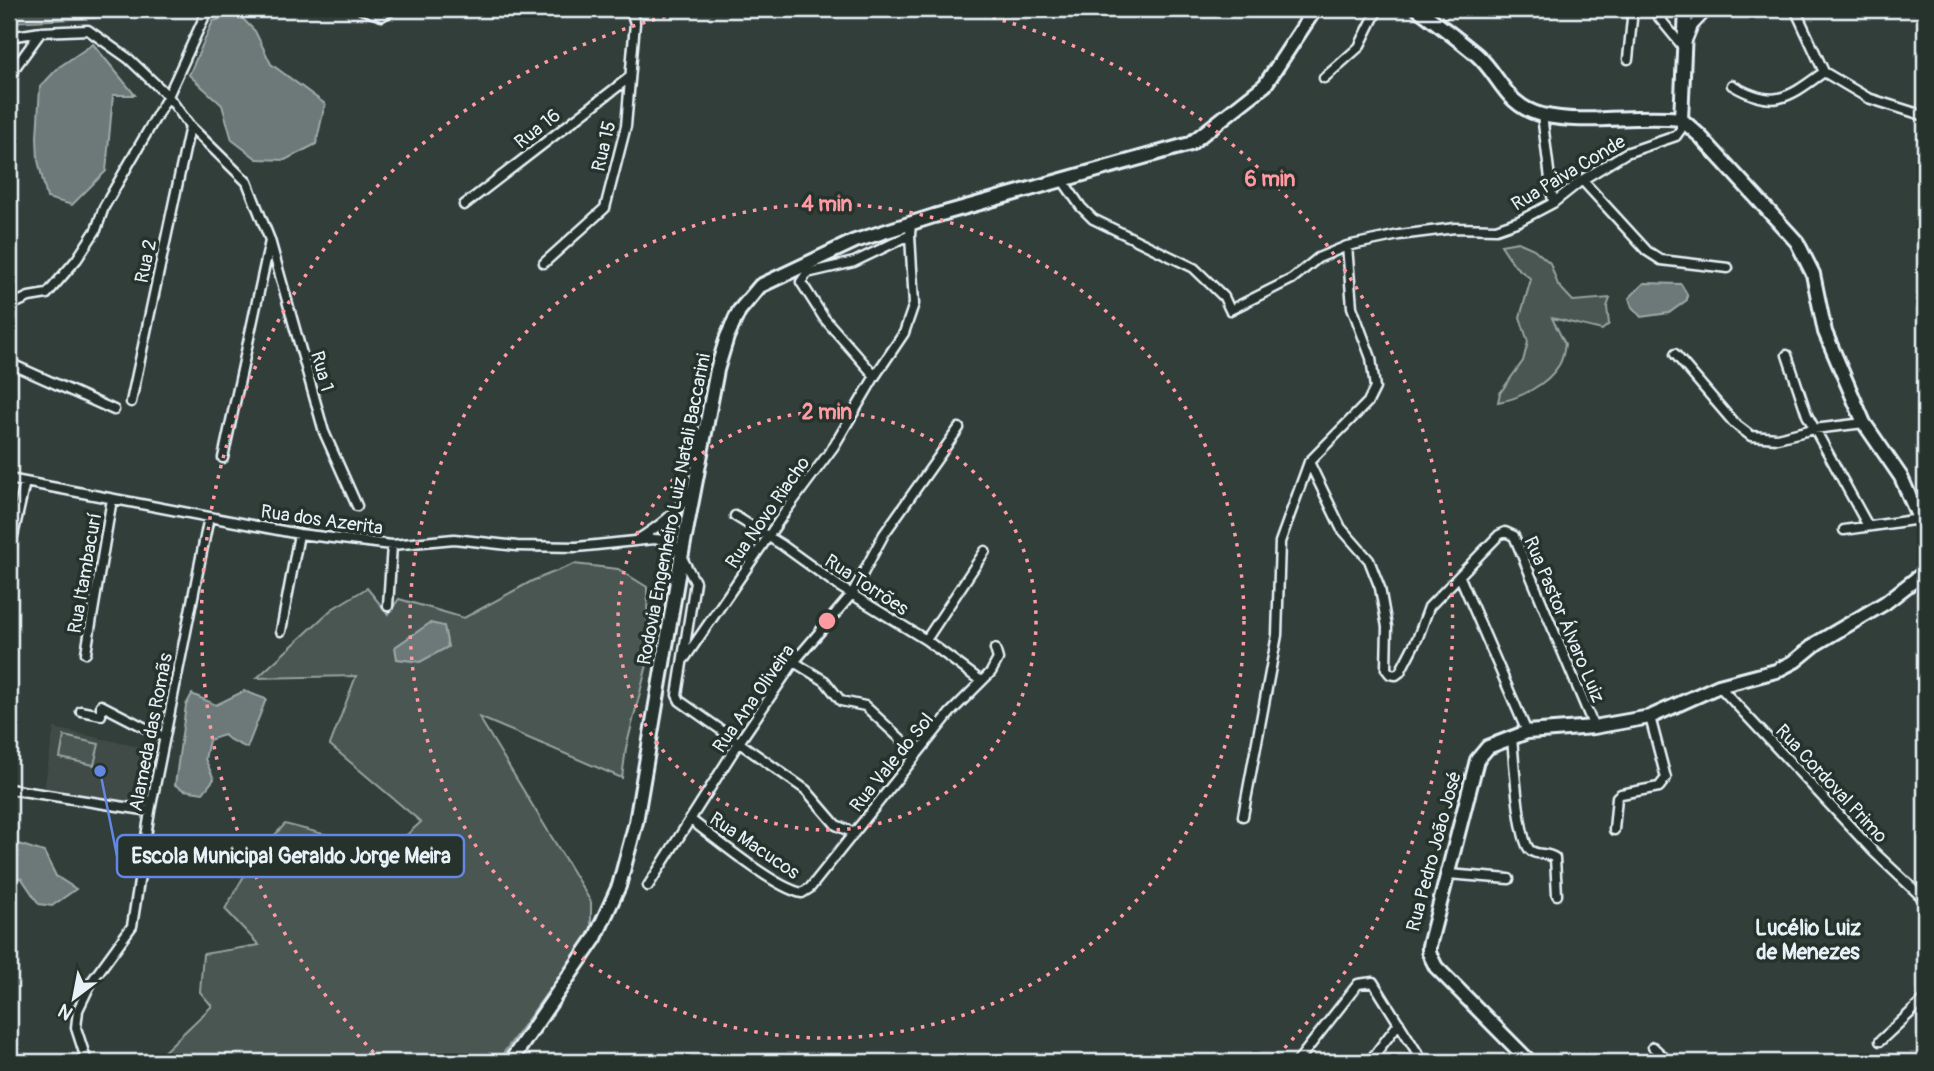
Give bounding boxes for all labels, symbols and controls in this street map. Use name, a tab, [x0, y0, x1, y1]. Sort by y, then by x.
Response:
street label: Rua 16	[510, 103, 565, 154]
street label: Rua 15	[587, 119, 621, 174]
street label: Rua Paiva Conde	[1507, 129, 1630, 216]
text: 6 min	[1245, 166, 1296, 193]
text: 4 min	[802, 191, 853, 218]
street label: Rua 2	[130, 237, 162, 285]
street label: Rua 1	[305, 348, 339, 394]
street label: Rodovia Engenheiro Luiz Natali Baccarini	[632, 351, 716, 667]
text: 2 min	[802, 399, 852, 426]
street label: Rua Novo Riacho	[720, 452, 815, 573]
street label: Rua dos Azerita	[259, 500, 385, 540]
street label: Rua Itambacurí	[63, 511, 107, 635]
street label: Rua Pastor Álvaro Luiz	[1518, 533, 1610, 706]
street label: Rua Torrões	[820, 549, 913, 621]
centre of rings	[815, 609, 839, 633]
street label: Rua Ana Oliveira	[708, 640, 800, 757]
street label: Alameda das Romãs	[124, 651, 178, 813]
street label: Rua Vale do Sol	[844, 708, 939, 817]
street label: Rua Cordoval Primo	[1770, 719, 1893, 848]
street label: Rua Pedro João José	[1401, 769, 1467, 934]
street label: Rua Macucos	[705, 807, 805, 885]
callout: Escola Municipal Geraldo Jorge Meira	[117, 835, 464, 877]
text: Escola Municipal Geraldo Jorge Meira	[131, 843, 451, 870]
district label: Lucélio Luiz de Menezes	[1755, 915, 1861, 966]
north arrow	[38, 962, 108, 1032]
text: N	[54, 998, 77, 1025]

